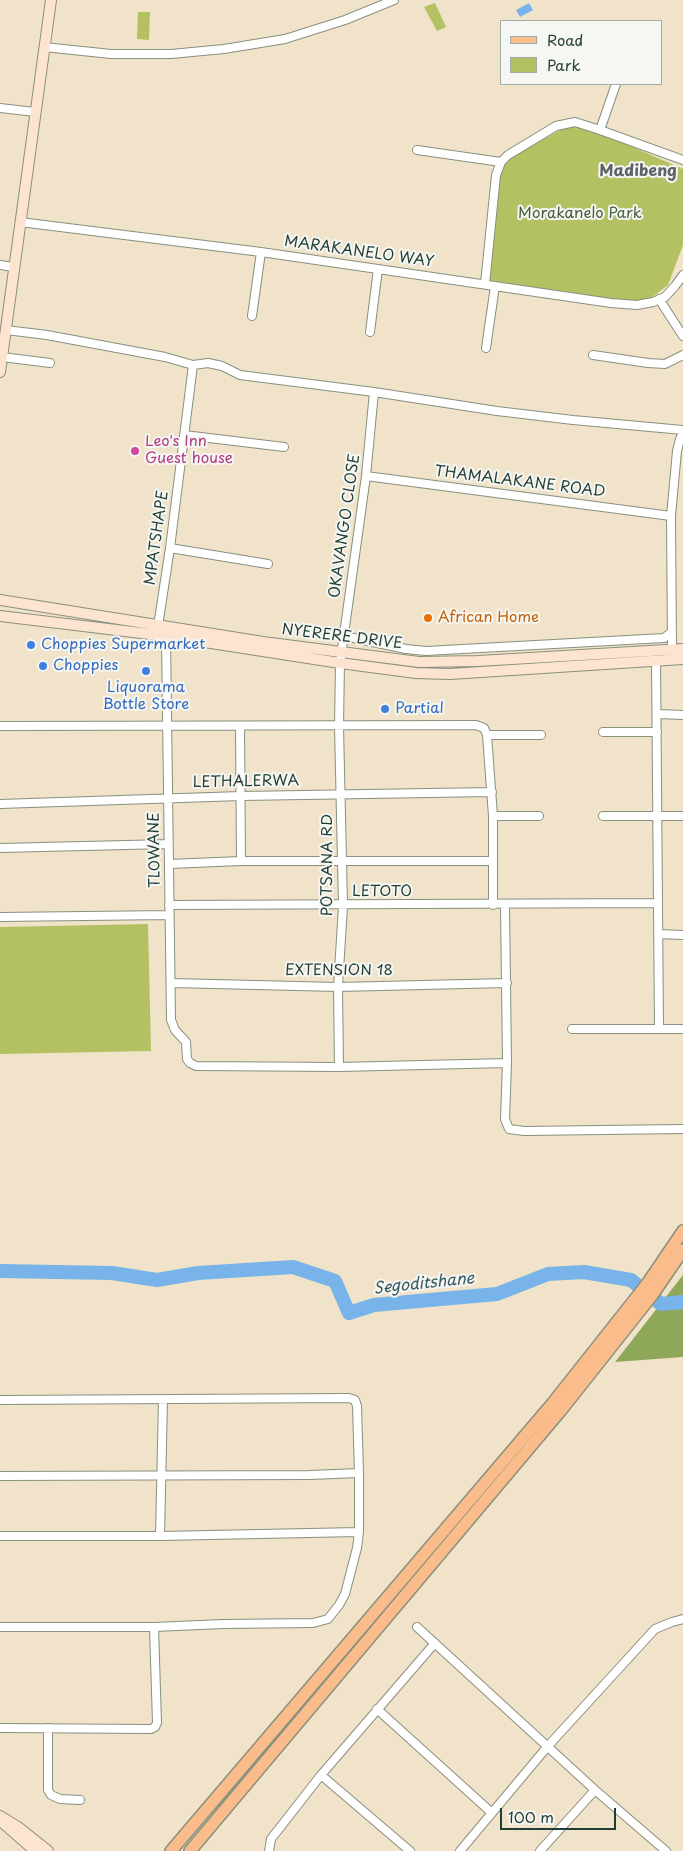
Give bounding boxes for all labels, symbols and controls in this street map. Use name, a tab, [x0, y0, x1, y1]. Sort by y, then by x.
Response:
legend	[500, 20, 663, 85]
text: Road	[547, 28, 583, 51]
text: Park	[547, 53, 581, 76]
district label: Madibeng	[599, 162, 677, 182]
park label: Morakanelo Park	[518, 205, 642, 223]
street label: MARAKANELO WAY	[283, 233, 435, 271]
place label: Leo's Inn Guest house	[145, 433, 233, 468]
marker: Leo's Inn Guest house	[129, 445, 141, 457]
street label: OKAVANGO CLOSE	[326, 453, 364, 599]
street label: THAMALAKANE ROAD	[434, 463, 606, 501]
street label: MPATSHAPE	[141, 489, 173, 587]
place label: African Home	[438, 609, 539, 627]
marker: African Home	[422, 612, 434, 624]
street label: NYERERE DRIVE	[281, 621, 403, 653]
place label: Choppies Supermarket	[41, 636, 205, 654]
marker: Choppies Supermarket	[25, 639, 37, 651]
place label: Choppies	[53, 657, 118, 675]
marker: Choppies	[37, 660, 49, 672]
marker: Liquorama Bottle Store	[140, 665, 152, 677]
place label: Liquorama Bottle Store	[103, 679, 189, 714]
place label: Partial	[395, 700, 444, 718]
marker: Partial	[379, 703, 391, 715]
street label: LETHALERWA	[193, 772, 299, 792]
street label: TLOWANE	[145, 812, 165, 888]
street label: POTSANA RD	[319, 814, 337, 916]
street label: LETOTO	[352, 883, 412, 901]
street label: EXTENSION 18	[285, 962, 393, 980]
water label: Segoditshane	[373, 1269, 475, 1299]
scale bar	[503, 1798, 619, 1830]
text: 100 m	[508, 1805, 554, 1828]

